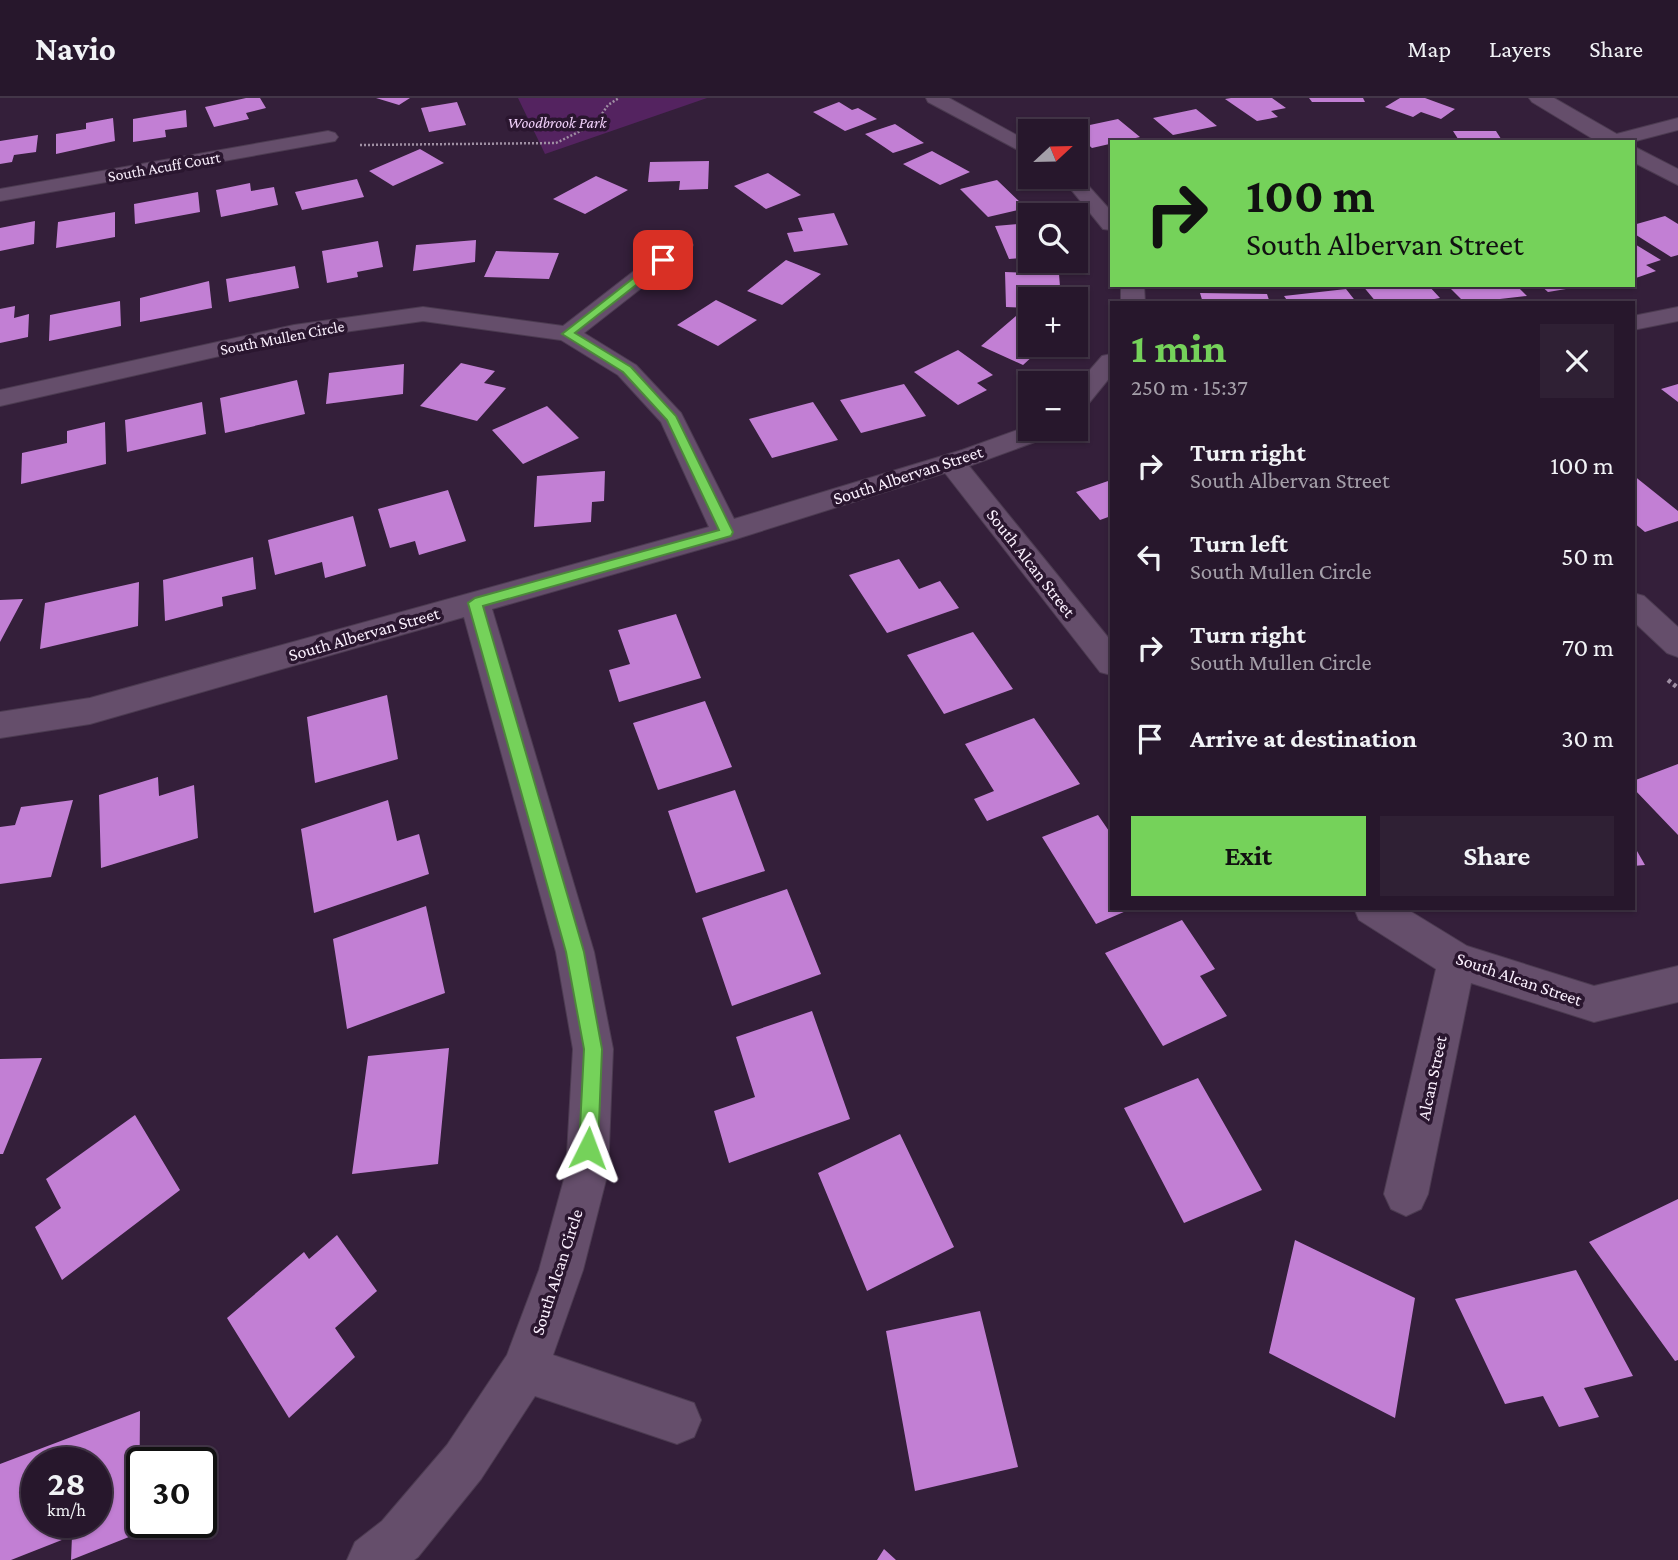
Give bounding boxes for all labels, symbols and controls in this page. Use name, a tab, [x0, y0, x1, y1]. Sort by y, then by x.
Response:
text: Navio	[35, 30, 116, 67]
text: Map	[1407, 35, 1451, 62]
text: Layers	[1489, 35, 1551, 62]
text: Share	[1589, 35, 1643, 62]
park label: Woodbrook Park	[508, 114, 608, 131]
north arrow	[1018, 119, 1088, 189]
map controls	[1018, 119, 1088, 441]
street label: South Acuff Court	[106, 148, 223, 185]
icon: right	[1131, 168, 1222, 259]
text: 100 m	[1246, 168, 1375, 223]
button: search	[1018, 203, 1088, 273]
text: South Albervan Street	[1246, 226, 1524, 262]
pin	[633, 230, 693, 290]
icon: arrive	[644, 241, 682, 279]
button: +	[1018, 287, 1088, 357]
street label: South Mullen Circle	[218, 317, 346, 358]
text: 1 min	[1131, 324, 1227, 371]
button: close	[1540, 324, 1614, 398]
button: −	[1018, 371, 1088, 441]
text: 250 m · 15:37	[1131, 374, 1248, 400]
text: Turn right	[1190, 438, 1306, 467]
street label: South Albervan Street	[831, 441, 986, 509]
icon: right	[1131, 447, 1169, 485]
text: 100 m	[1550, 451, 1614, 480]
text: South Albervan Street	[1190, 467, 1390, 493]
street label: South Alcan Street	[983, 505, 1080, 622]
text: Turn left	[1190, 529, 1288, 558]
icon: left	[1131, 538, 1169, 576]
text: 50 m	[1561, 542, 1614, 571]
text: South Mullen Circle	[1190, 558, 1372, 584]
street label: South Albervan Street	[286, 603, 443, 665]
text: Turn right	[1190, 620, 1306, 649]
icon: right	[1131, 629, 1169, 667]
text: 70 m	[1562, 633, 1614, 662]
text: South Mullen Circle	[1190, 649, 1372, 675]
icon: arrive	[1131, 720, 1169, 758]
text: Arrive at destination	[1190, 724, 1417, 753]
text: 30 m	[1561, 724, 1614, 753]
button: Exit	[1131, 816, 1366, 896]
button: Share	[1380, 816, 1614, 896]
street label: South Alcan Street	[1453, 948, 1586, 1010]
street label: Alcan Street	[1413, 1033, 1451, 1122]
position arrow	[551, 1111, 625, 1185]
street label: South Alcan Circle	[527, 1207, 587, 1337]
speed limit sign: 30	[126, 1447, 217, 1538]
text: 28	[47, 1464, 86, 1503]
text: km/h	[47, 1500, 86, 1520]

